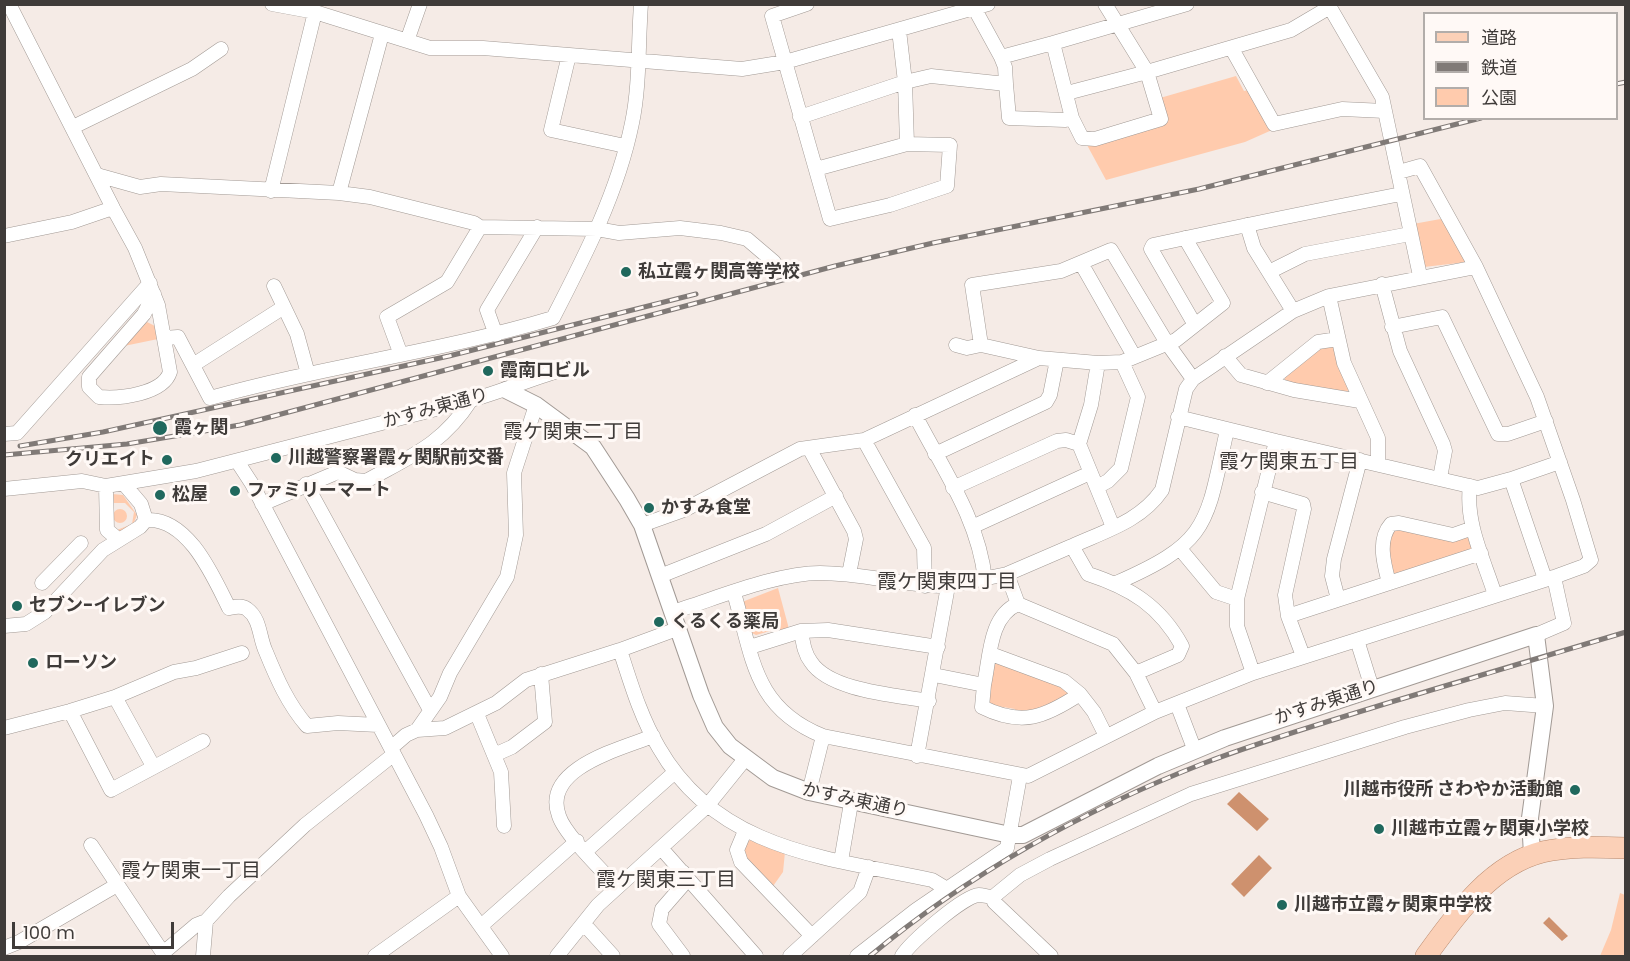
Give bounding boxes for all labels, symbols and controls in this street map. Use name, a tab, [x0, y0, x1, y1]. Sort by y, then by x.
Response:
legend	[1423, 12, 1618, 120]
text: 道路	[1481, 25, 1517, 50]
text: 鉄道	[1481, 55, 1517, 80]
text: 公園	[1481, 85, 1517, 110]
place label: 私立霞ヶ関高等学校	[638, 261, 800, 283]
marker: 私立霞ヶ関高等学校	[619, 265, 633, 279]
place label: 霞南口ビル	[500, 360, 590, 382]
marker: 霞南口ビル	[481, 364, 495, 378]
street label: かすみ東通り	[381, 385, 491, 433]
place label: 霞ヶ関	[174, 417, 228, 439]
marker: 霞ヶ関	[151, 419, 169, 437]
district label: 霞ケ関東二丁目	[503, 421, 643, 445]
place label: 川越警察署霞ヶ関駅前交番	[288, 447, 504, 469]
place label: クリエイト	[65, 449, 155, 471]
marker: 川越警察署霞ヶ関駅前交番	[269, 451, 283, 465]
district label: 霞ケ関東五丁目	[1219, 451, 1359, 475]
marker: クリエイト	[160, 453, 174, 467]
place label: ファミリーマート	[247, 480, 391, 502]
place label: 松屋	[172, 484, 208, 506]
marker: ファミリーマート	[228, 484, 242, 498]
marker: 松屋	[153, 488, 167, 502]
place label: かすみ食堂	[661, 497, 751, 519]
marker: かすみ食堂	[642, 501, 656, 515]
district label: 霞ケ関東四丁目	[877, 571, 1017, 595]
place label: セブン-イレブン	[29, 595, 165, 617]
marker: セブン-イレブン	[10, 599, 24, 613]
place label: くるくる薬局	[671, 611, 779, 633]
marker: くるくる薬局	[652, 615, 666, 629]
place label: ローソン	[45, 652, 117, 674]
marker: ローソン	[26, 656, 40, 670]
street label: かすみ東通り	[1272, 676, 1382, 730]
street label: かすみ東通り	[800, 779, 910, 823]
place label: 川越市役所 さわやか活動館	[1343, 779, 1563, 801]
marker: 川越市役所 さわやか活動館	[1568, 783, 1582, 797]
place label: 川越市立霞ヶ関東小学校	[1391, 818, 1589, 840]
marker: 川越市立霞ヶ関東小学校	[1372, 822, 1386, 836]
district label: 霞ケ関東一丁目	[121, 860, 261, 884]
district label: 霞ケ関東三丁目	[596, 869, 736, 893]
place label: 川越市立霞ヶ関東中学校	[1294, 894, 1492, 916]
marker: 川越市立霞ヶ関東中学校	[1275, 898, 1289, 912]
scale bar	[15, 910, 177, 948]
text: 100 m	[23, 920, 75, 945]

